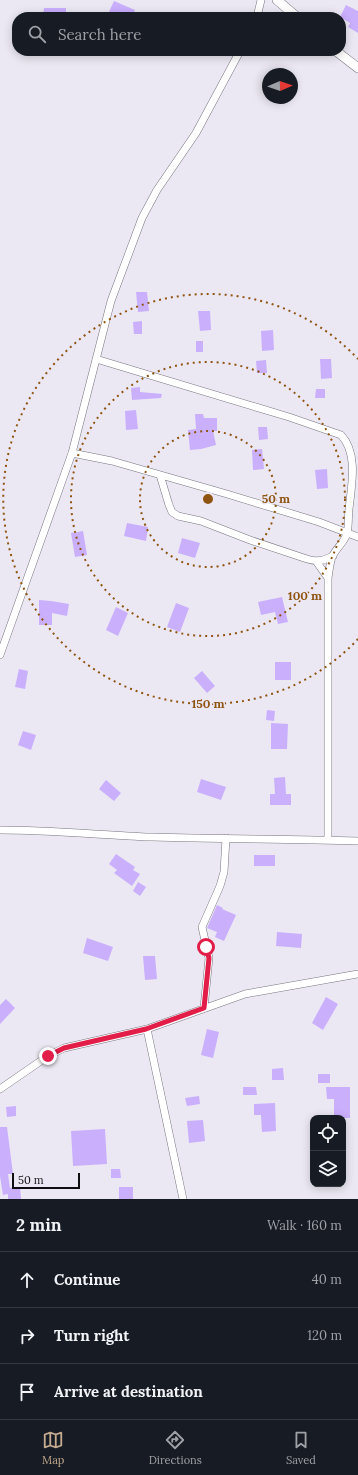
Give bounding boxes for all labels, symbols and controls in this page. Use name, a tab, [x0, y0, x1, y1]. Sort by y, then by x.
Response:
search box	[12, 12, 346, 56]
icon: search	[26, 23, 48, 45]
text: Search here	[58, 25, 141, 44]
north arrow	[262, 68, 298, 104]
text: 50 m	[262, 491, 290, 506]
centre of rings	[201, 492, 215, 506]
text: 100 m	[288, 588, 322, 603]
text: 150 m	[191, 696, 225, 711]
route start	[197, 938, 215, 956]
route end	[39, 1047, 57, 1065]
map controls	[310, 1115, 346, 1187]
button: locate	[310, 1115, 346, 1151]
button: layers	[310, 1151, 346, 1187]
scale bar	[12, 1171, 80, 1190]
text: 50 m	[18, 1173, 44, 1187]
text: 2 min	[16, 1214, 62, 1236]
text: Walk · 160 m	[267, 1217, 342, 1234]
icon: ahead	[16, 1269, 38, 1291]
text: Continue	[54, 1270, 120, 1289]
text: 40 m	[312, 1271, 342, 1288]
icon: right	[16, 1325, 38, 1347]
text: Turn right	[54, 1326, 130, 1345]
text: 120 m	[307, 1327, 342, 1344]
icon: arrive	[16, 1381, 38, 1403]
text: Arrive at destination	[54, 1382, 203, 1401]
tab: Map	[42, 1429, 64, 1467]
tab: Directions	[149, 1429, 202, 1467]
tab: Saved	[286, 1429, 316, 1467]

